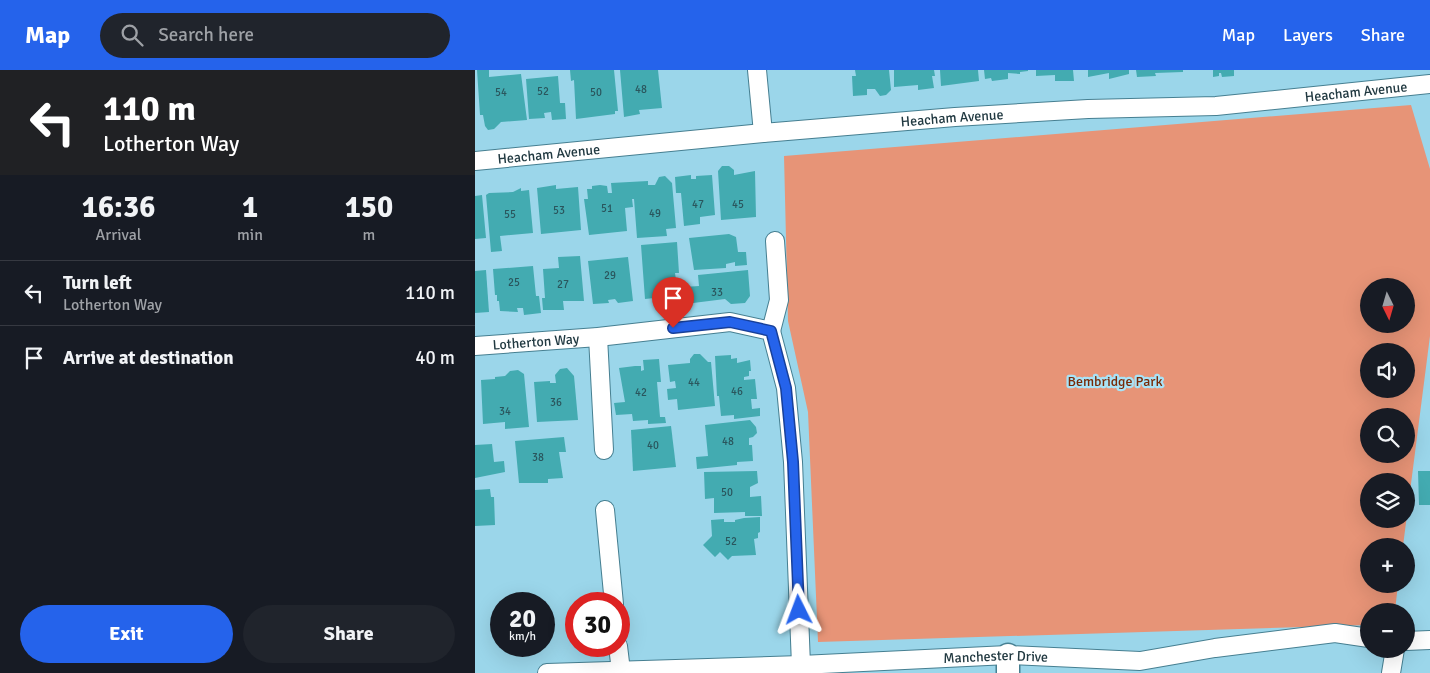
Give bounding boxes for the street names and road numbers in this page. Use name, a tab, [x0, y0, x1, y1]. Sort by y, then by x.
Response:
street label: Heacham Avenue	[1304, 78, 1408, 106]
street label: Heacham Avenue	[900, 106, 1004, 130]
street label: Heacham Avenue	[497, 141, 601, 168]
street label: Lotherton Way	[492, 330, 580, 354]
street label: Manchester Drive	[943, 647, 1048, 667]

